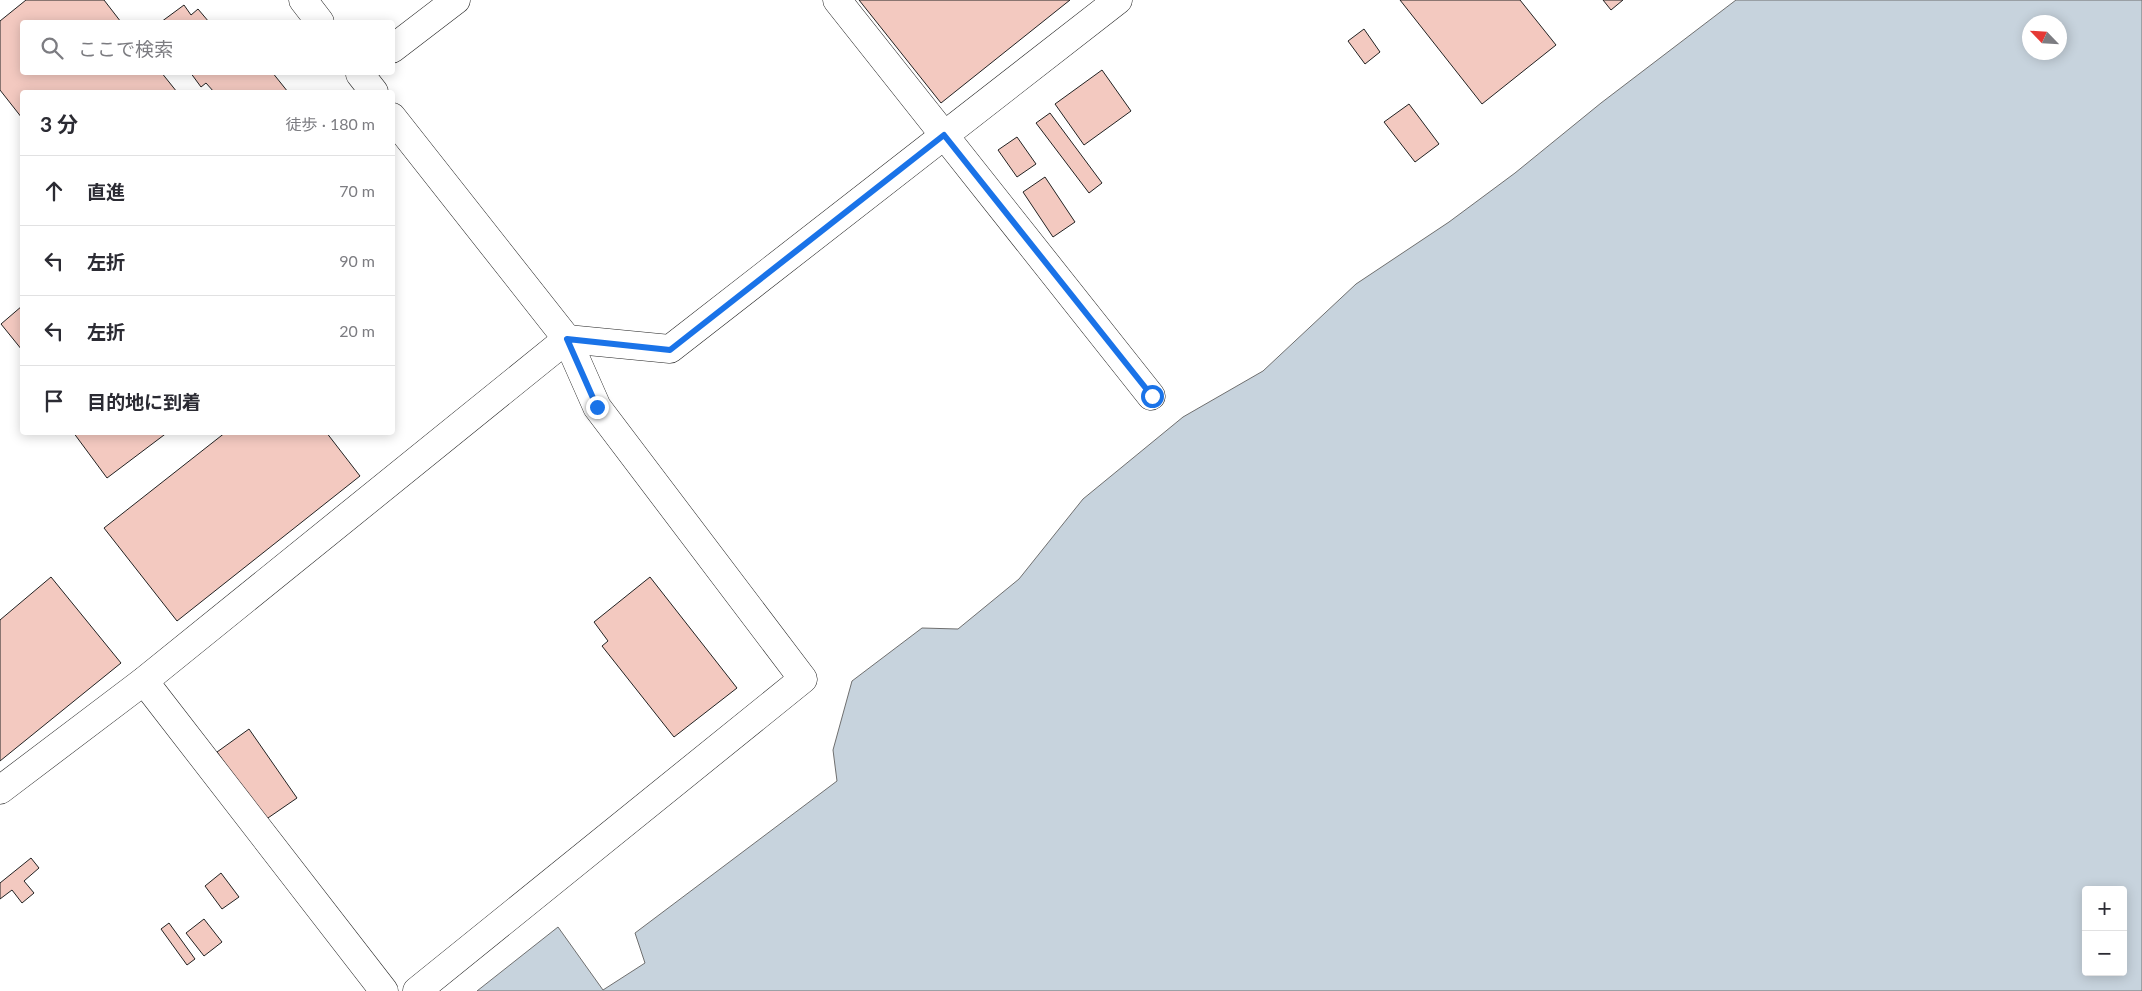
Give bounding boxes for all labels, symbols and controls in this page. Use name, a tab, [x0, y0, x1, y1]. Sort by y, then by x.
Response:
north arrow	[2022, 15, 2067, 60]
search box	[20, 20, 395, 75]
icon: search	[38, 34, 66, 62]
text: ここで検索	[78, 37, 173, 60]
text: 3 分	[40, 111, 78, 136]
text: 徒歩 · 180 m	[286, 114, 375, 133]
icon: ahead	[40, 177, 68, 205]
text: 直進	[87, 180, 125, 203]
text: 70 m	[339, 181, 375, 200]
icon: left	[40, 247, 68, 275]
text: 左折	[87, 250, 125, 273]
text: 90 m	[339, 251, 375, 270]
icon: left	[40, 317, 68, 345]
text: 左折	[87, 320, 125, 343]
text: 20 m	[339, 321, 375, 340]
route start	[1141, 385, 1164, 408]
icon: arrive	[40, 387, 68, 415]
text: 目的地に到着	[87, 390, 201, 413]
route end	[586, 396, 609, 419]
map controls	[2082, 886, 2127, 976]
button: +	[2082, 886, 2127, 931]
button: −	[2082, 931, 2127, 976]

